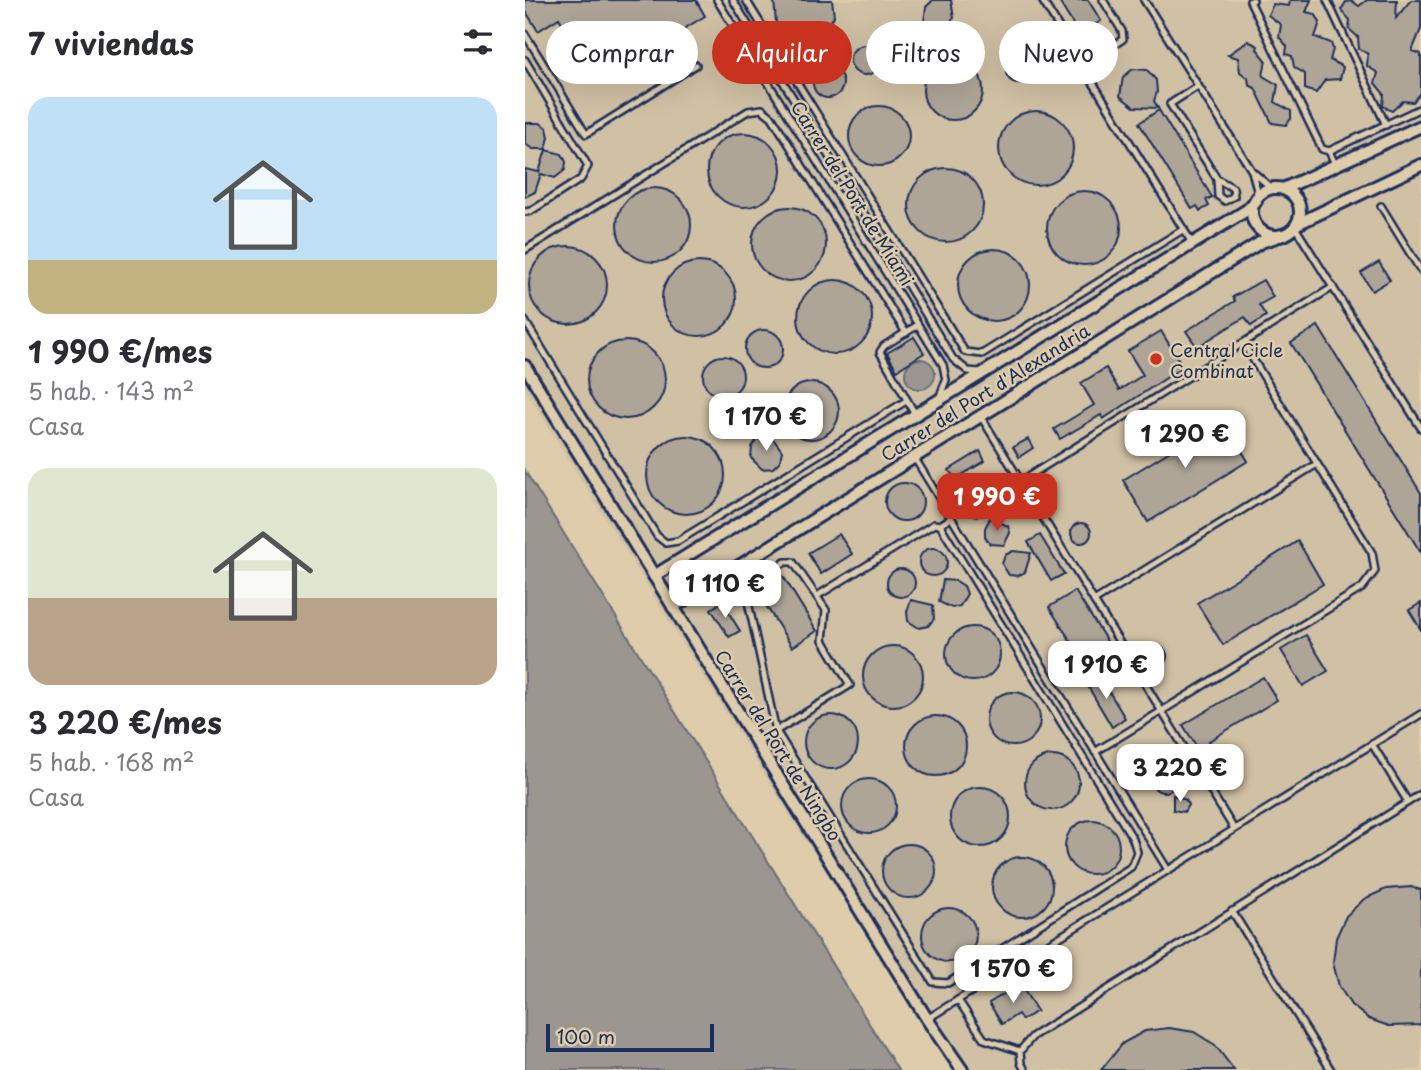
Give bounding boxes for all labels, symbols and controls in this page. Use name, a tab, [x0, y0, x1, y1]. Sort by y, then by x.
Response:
text: 7 viviendas	[28, 20, 194, 65]
chip: Comprar	[546, 21, 698, 84]
chip: Alquilar	[712, 21, 852, 84]
chip: Filtros	[866, 21, 985, 84]
chip: Nuevo	[999, 21, 1118, 84]
icon: filters	[459, 23, 497, 61]
street label: Carrer del Port de Miami	[785, 95, 921, 291]
icon: home	[200, 142, 326, 268]
street label: Carrer del Port d'Alexandria	[875, 316, 1095, 468]
text: 1 990 €/mes	[28, 328, 212, 373]
place label: Central Cicle Combinat	[1170, 336, 1283, 384]
marker: Central Cicle Combinat	[1148, 351, 1164, 367]
text: 5 hab. · 143 m²	[28, 373, 194, 408]
pin: 1 170 €	[701, 393, 831, 453]
text: 1 170 €	[725, 398, 807, 433]
text: Casa	[28, 408, 84, 443]
pin: 1 290 €	[1120, 410, 1250, 470]
text: 1 290 €	[1141, 415, 1229, 450]
pin: 1 990 €	[932, 474, 1062, 533]
text: 1 990 €	[953, 478, 1041, 513]
icon: home	[200, 513, 326, 639]
pin: 1 110 €	[660, 560, 790, 620]
text: 1 110 €	[685, 565, 765, 600]
pin: 1 910 €	[1041, 642, 1171, 701]
street label: Carrer del Port de Ningbo	[709, 644, 849, 846]
text: 1 910 €	[1064, 646, 1148, 681]
text: 3 220 €/mes	[28, 699, 222, 744]
text: 5 hab. · 168 m²	[28, 744, 195, 779]
pin: 3 220 €	[1115, 744, 1245, 804]
text: 3 220 €	[1133, 749, 1227, 784]
text: Casa	[28, 779, 84, 814]
pin: 1 570 €	[948, 946, 1078, 1005]
text: 1 570 €	[970, 950, 1056, 985]
scale bar	[546, 1021, 714, 1053]
text: 100 m	[557, 1022, 615, 1050]

